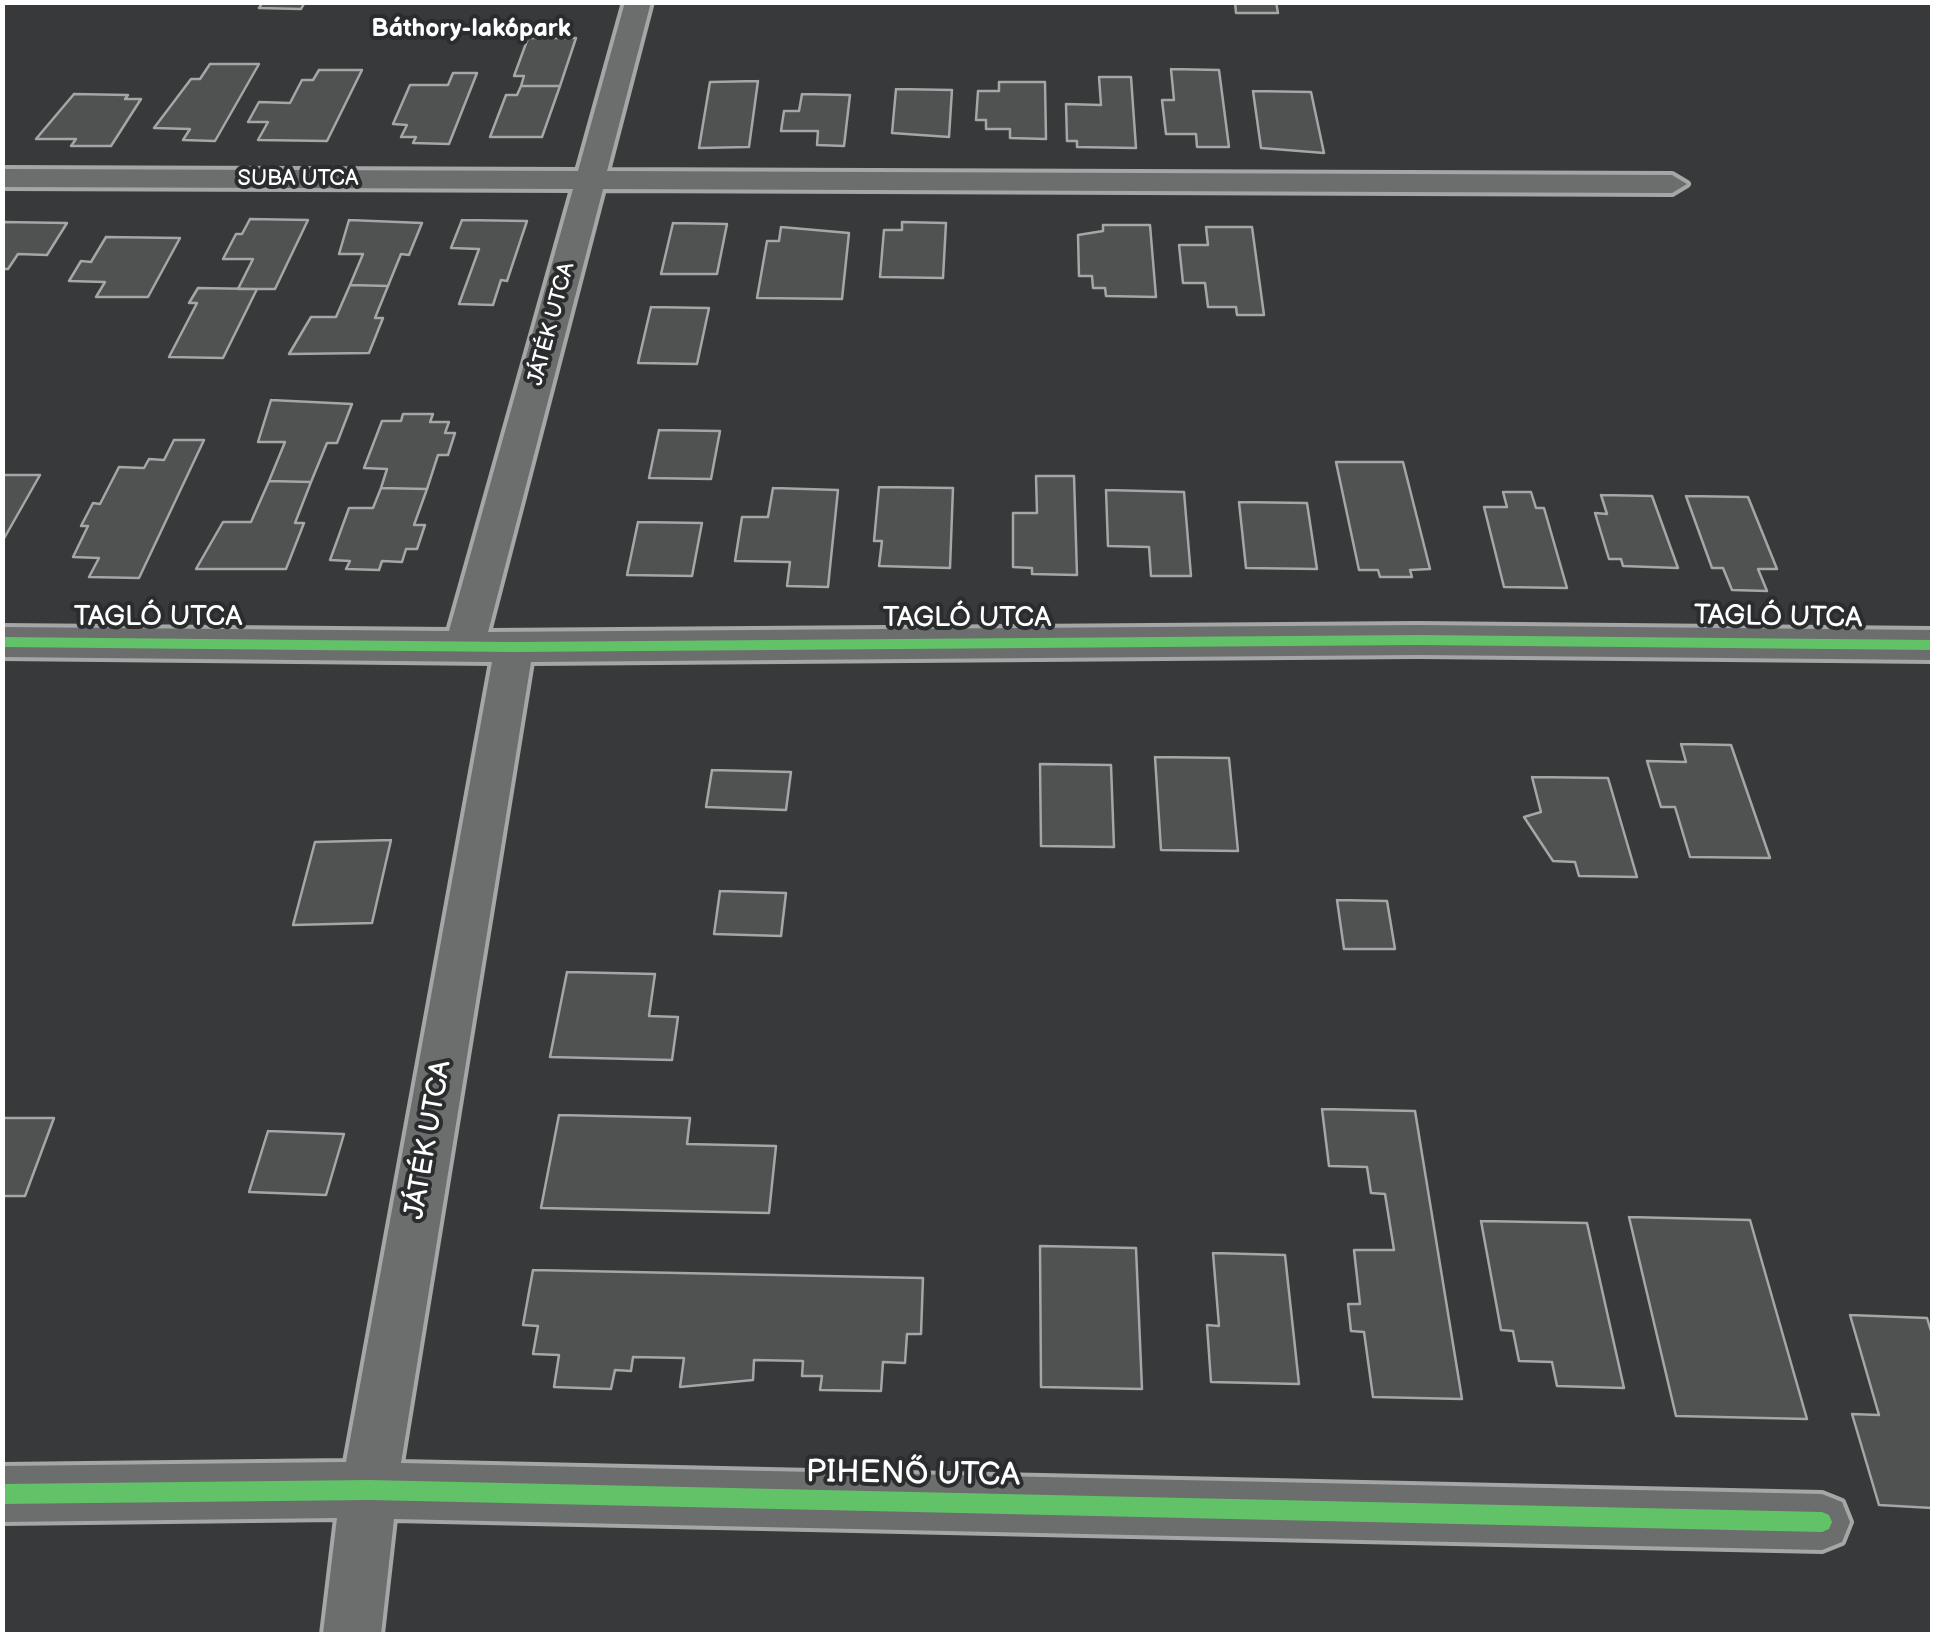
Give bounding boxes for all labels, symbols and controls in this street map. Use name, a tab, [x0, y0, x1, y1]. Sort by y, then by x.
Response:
district label: Báthory-lakópark	[371, 15, 571, 45]
street label: SUBA UTCA	[238, 166, 358, 192]
street label: JÁTÉK UTCA	[523, 260, 581, 388]
street label: TAGLÓ UTCA	[1693, 600, 1863, 636]
street label: TAGLÓ UTCA	[74, 601, 242, 635]
street label: TAGLÓ UTCA	[883, 602, 1051, 636]
street label: JÁTÉK UTCA	[399, 1058, 459, 1222]
street label: PIHENŐ UTCA	[806, 1454, 1020, 1496]

